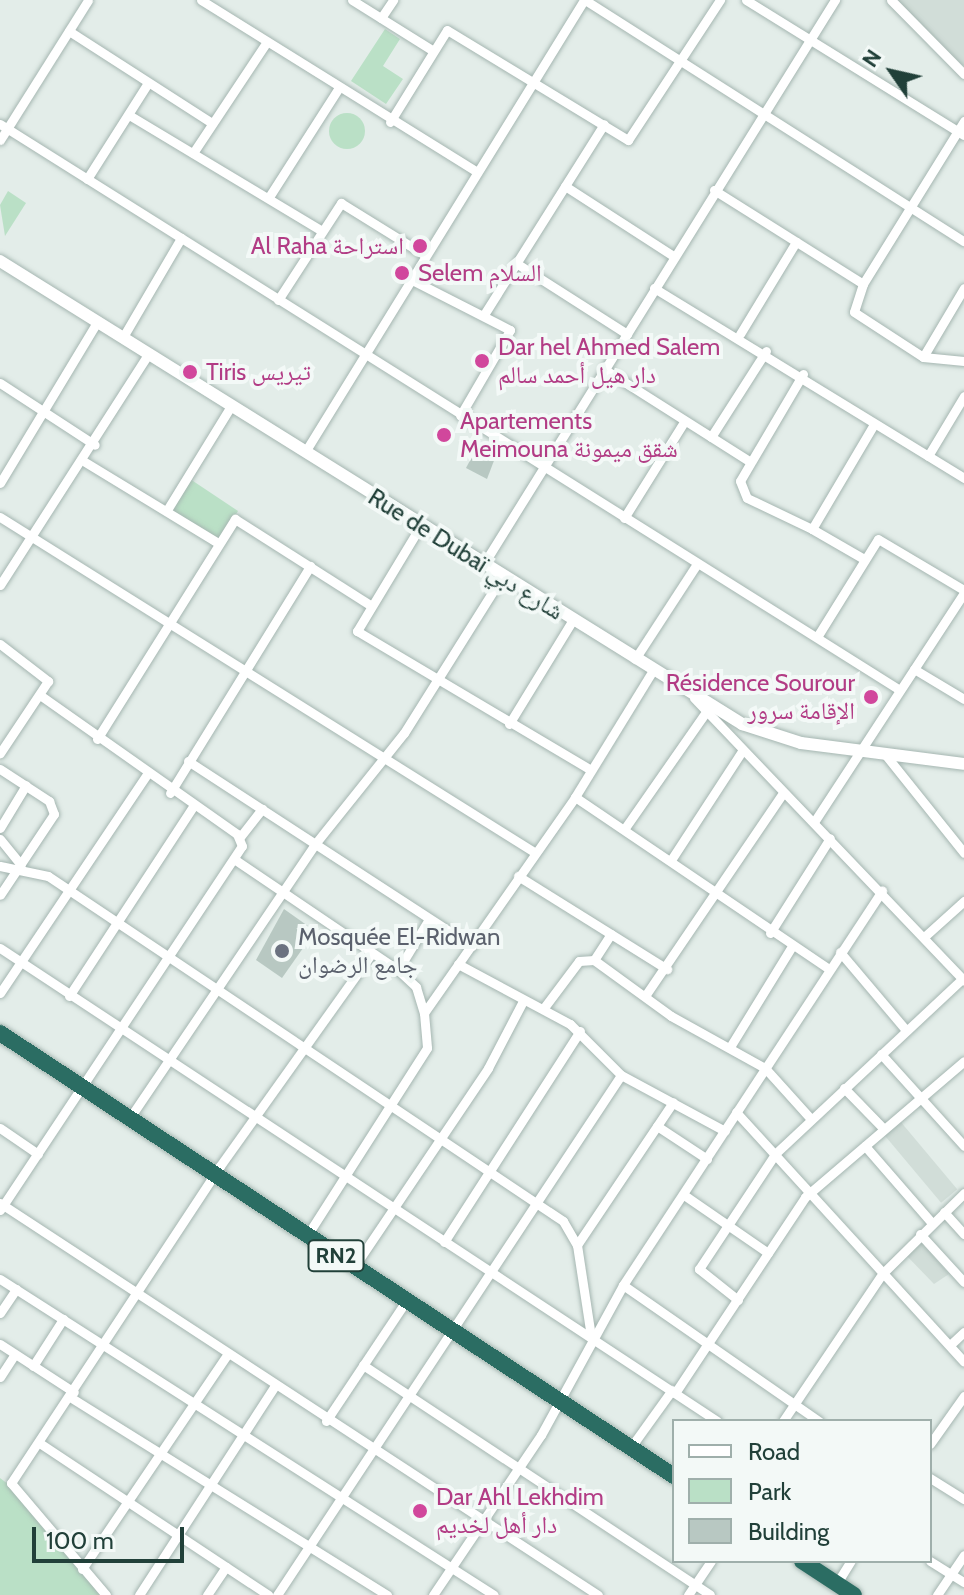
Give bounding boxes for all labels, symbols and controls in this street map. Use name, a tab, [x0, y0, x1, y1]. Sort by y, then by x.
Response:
north arrow	[852, 32, 932, 112]
text: N	[856, 44, 887, 72]
place label: Al Raha استراحة	[251, 232, 404, 260]
marker: Al Raha استراحة	[411, 237, 429, 255]
place label: Selem السلام	[418, 259, 542, 287]
marker: Selem السلام	[393, 264, 411, 282]
place label: Dar hel Ahmed Salem دار هيل أحمد سالم	[498, 333, 720, 389]
marker: Dar hel Ahmed Salem دار هيل أحمد سالم	[473, 352, 491, 370]
place label: Tiris تيريس	[206, 358, 311, 386]
marker: Tiris تيريس	[181, 363, 199, 381]
place label: Apartements Meimouna شقق ميمونة	[460, 407, 678, 463]
marker: Apartements Meimouna شقق ميمونة	[435, 426, 453, 444]
street label: Rue de Dubaï شارع دبي	[363, 482, 569, 626]
place label: Résidence Sourour الإقامة سرور	[666, 669, 855, 725]
marker: Résidence Sourour الإقامة سرور	[862, 688, 880, 706]
place label: Mosquée El-Ridwan جامع الرضوان	[298, 923, 500, 979]
marker: Mosquée El-Ridwan جامع الرضوان	[273, 942, 291, 960]
road number: RN2	[306, 1238, 366, 1274]
legend	[672, 1419, 932, 1563]
text: Road	[748, 1437, 800, 1466]
text: Park	[748, 1477, 791, 1506]
place label: Dar Ahl Lekhdim دار أهل لخديم	[436, 1483, 604, 1539]
marker: Dar Ahl Lekhdim دار أهل لخديم	[411, 1502, 429, 1520]
scale bar	[36, 1511, 188, 1561]
text: Building	[748, 1517, 829, 1546]
text: 100 m	[46, 1526, 114, 1555]

